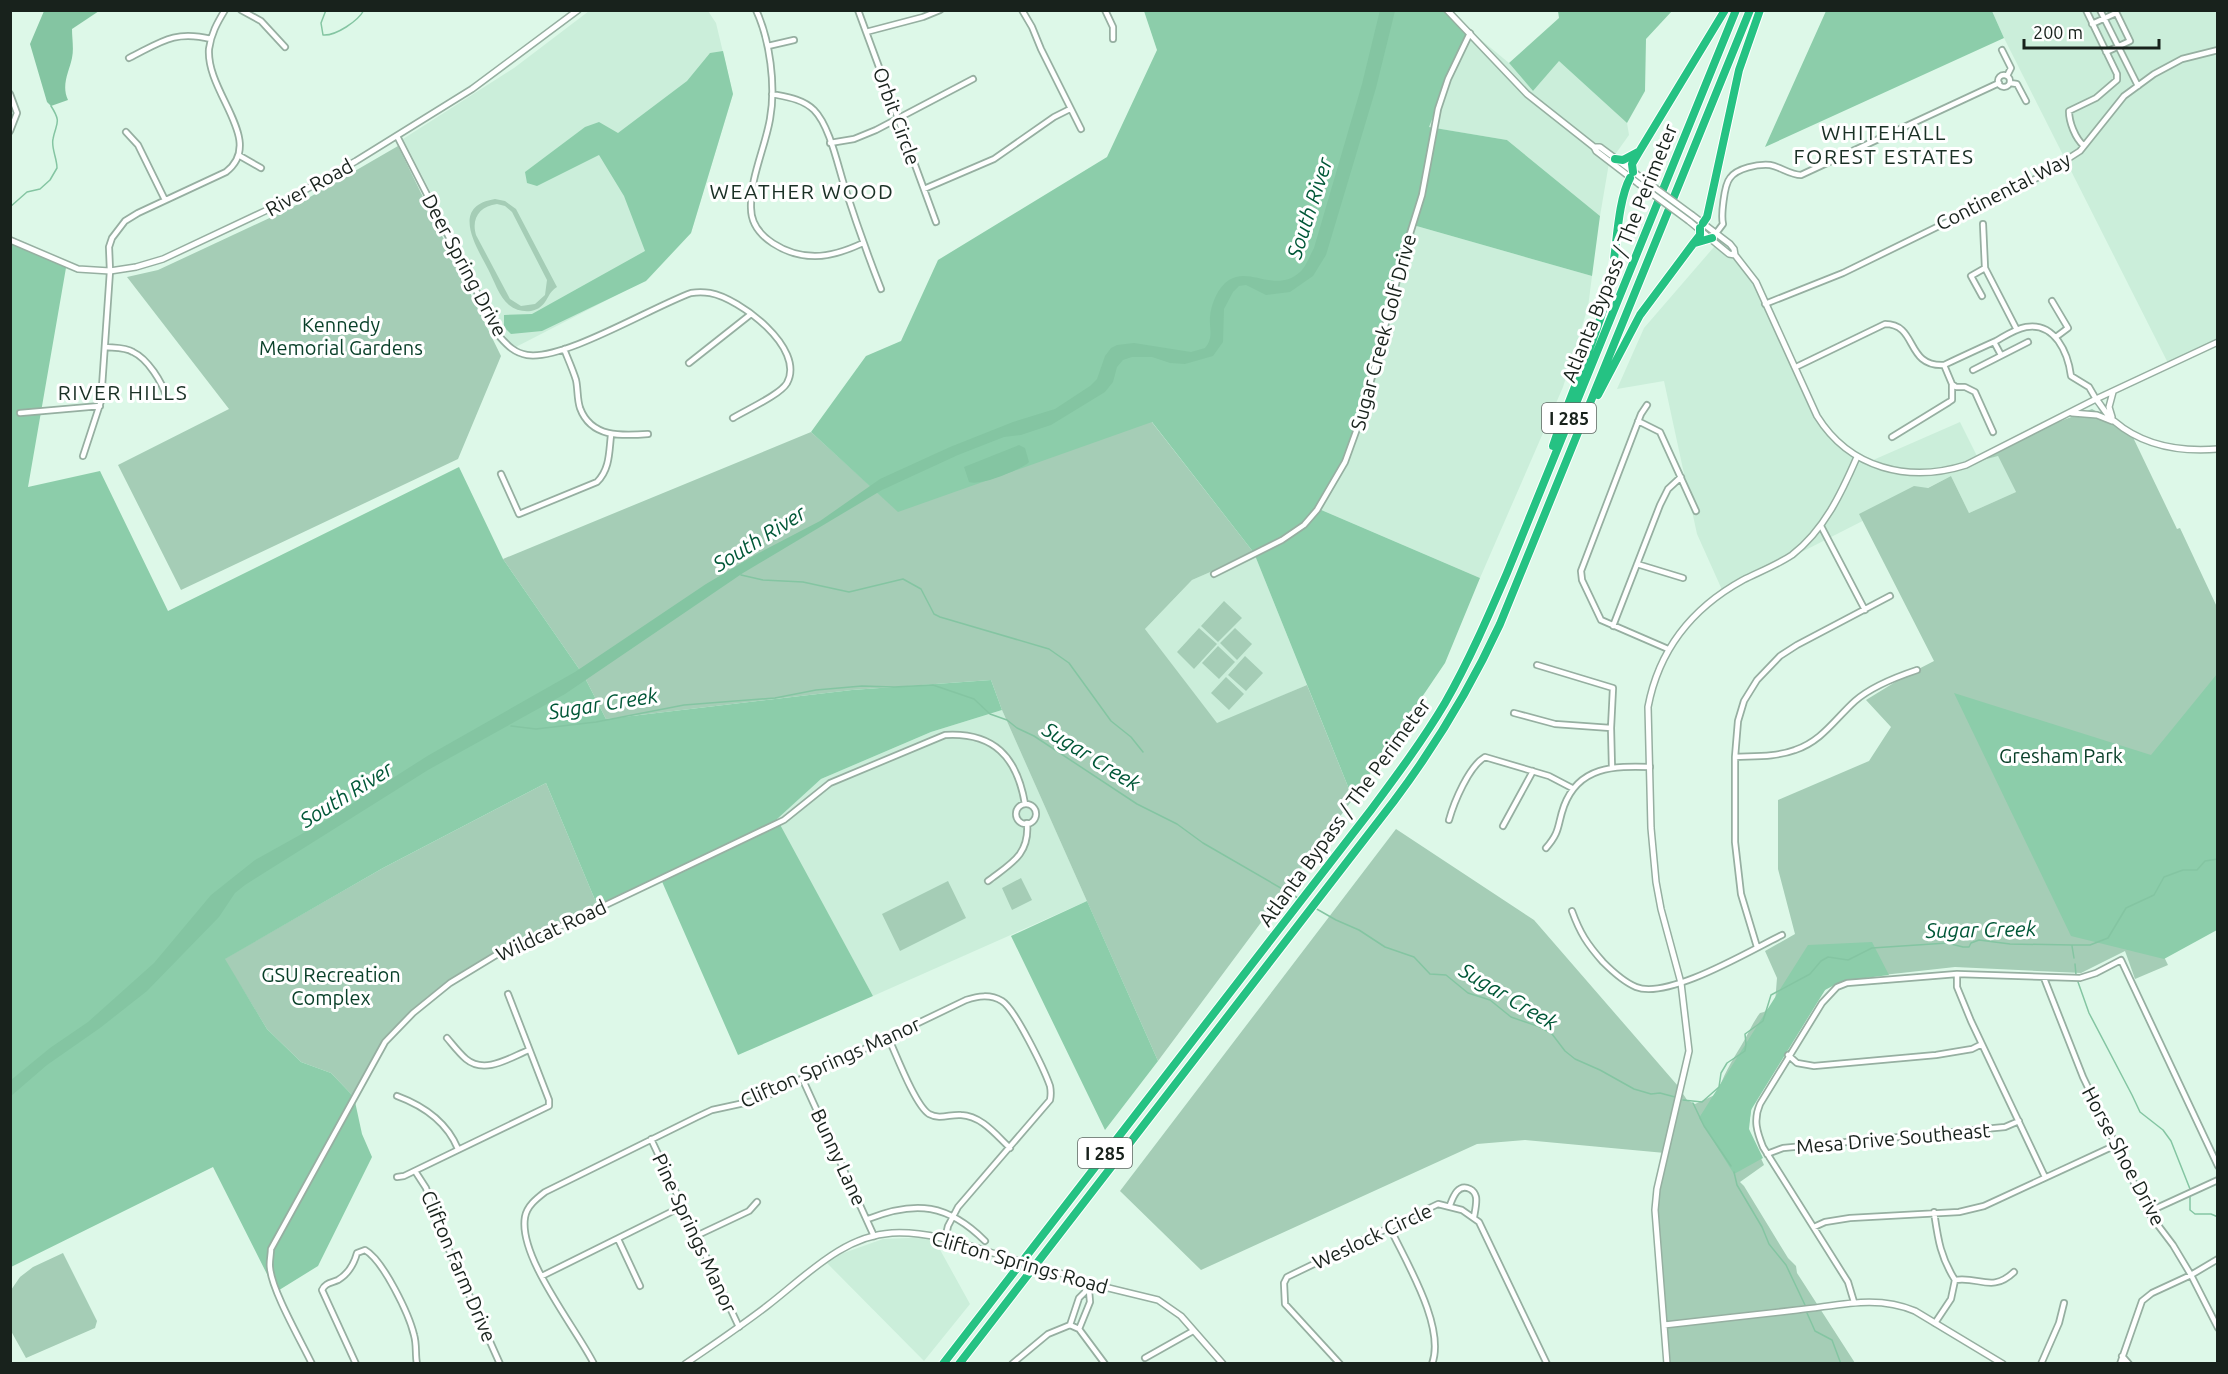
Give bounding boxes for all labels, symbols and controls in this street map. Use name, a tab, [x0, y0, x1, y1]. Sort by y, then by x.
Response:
scale bar	[2024, 12, 2159, 50]
text: 200 m	[2033, 22, 2083, 42]
street label: Orbit Circle	[869, 64, 925, 168]
street label: Atlanta Bypass / The Perimeter	[1557, 120, 1682, 386]
district label: WHITEHALL FOREST ESTATES	[1794, 120, 1974, 168]
street label: Continental Way	[1932, 147, 2074, 235]
street label: River Road	[261, 154, 357, 220]
water label: South River	[1281, 154, 1337, 262]
district label: WEATHER WOOD	[710, 179, 894, 203]
street label: Deer Spring Drive	[418, 190, 512, 340]
street label: Sugar Creek Golf Drive	[1346, 231, 1420, 433]
park label: Kennedy Memorial Gardens	[259, 313, 423, 359]
district label: RIVER HILLS	[58, 380, 188, 404]
road number: I 285	[1542, 403, 1596, 433]
water label: South River	[707, 500, 811, 576]
water label: Sugar Creek	[546, 682, 660, 724]
street label: Atlanta Bypass / The Perimeter	[1253, 693, 1435, 931]
water label: Sugar Creek	[1038, 716, 1145, 796]
park label: Gresham Park	[1999, 744, 2123, 767]
water label: South River	[294, 756, 398, 832]
street label: Wildcat Road	[492, 894, 610, 966]
water label: Sugar Creek	[1924, 916, 2037, 942]
water label: Sugar Creek	[1455, 957, 1563, 1035]
park label: GSU Recreation Complex	[261, 963, 401, 1009]
street label: Clifton Springs Manor	[736, 1012, 924, 1112]
street label: Horse Shoe Drive	[2078, 1083, 2170, 1229]
street label: Bunny Lane	[807, 1105, 871, 1209]
street label: Mesa Drive Southeast	[1795, 1118, 1991, 1158]
road number: I 285	[1078, 1138, 1132, 1168]
street label: Pine Springs Manor	[648, 1150, 742, 1317]
street label: Clifton Farm Drive	[417, 1187, 501, 1345]
street label: Weslock Circle	[1309, 1198, 1435, 1274]
street label: Clifton Springs Road	[929, 1226, 1111, 1298]

